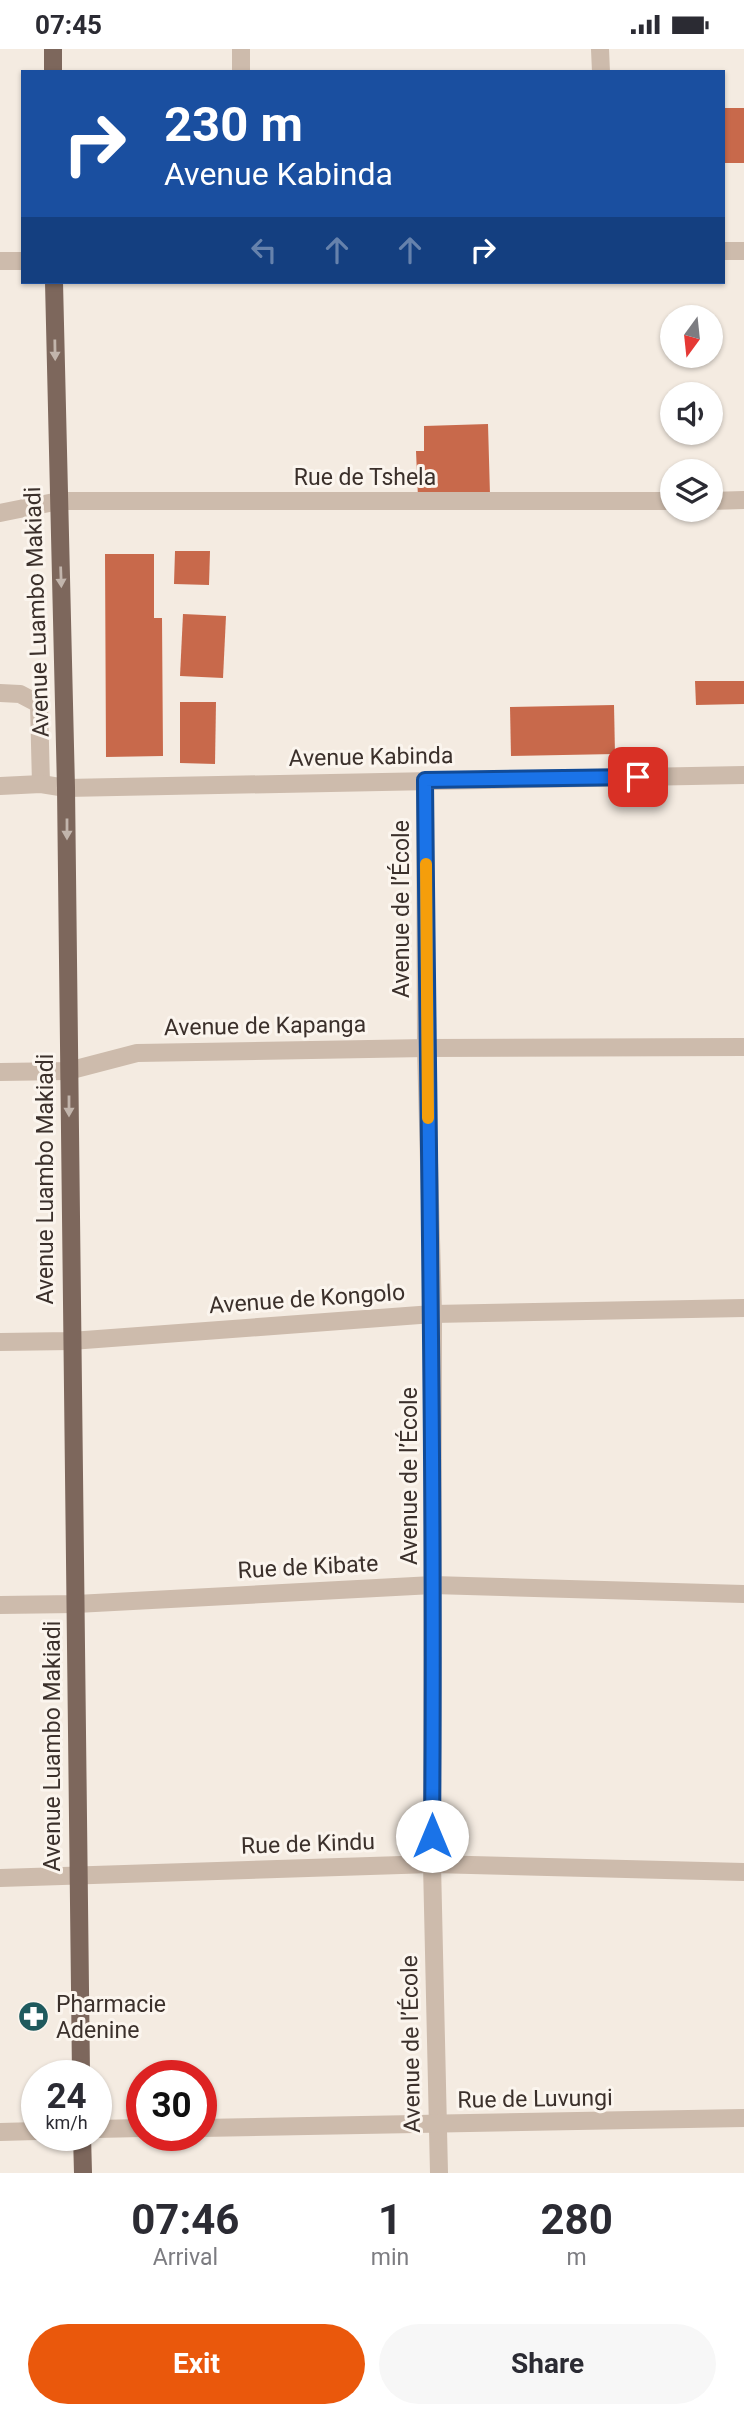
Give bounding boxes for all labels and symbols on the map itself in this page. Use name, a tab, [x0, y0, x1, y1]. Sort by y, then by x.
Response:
north arrow	[660, 305, 723, 367]
one-way arrow	[49, 339, 61, 361]
street label: Rue de Tshela	[294, 464, 436, 491]
street label: Avenue Luambo Makiadi	[19, 486, 55, 738]
one-way arrow	[55, 567, 66, 589]
street label: Avenue Kabinda	[288, 742, 454, 772]
pin	[608, 747, 668, 807]
one-way arrow	[61, 819, 72, 841]
street label: Avenue de l’École	[387, 820, 415, 998]
street label: Avenue de Kapanga	[164, 1011, 366, 1041]
street label: Avenue Luambo Makiadi	[32, 1054, 59, 1304]
one-way arrow	[63, 1095, 75, 1117]
street label: Avenue de Kongolo	[208, 1279, 406, 1319]
street label: Avenue de l’École	[395, 1387, 423, 1565]
street label: Rue de Kibate	[237, 1550, 379, 1584]
street label: Avenue Luambo Makiadi	[39, 1621, 66, 1871]
position arrow	[395, 1799, 469, 1873]
street label: Rue de Kindu	[241, 1828, 375, 1860]
street label: Avenue de l’École	[395, 1955, 426, 2133]
place label: Pharmacie Adenine	[56, 1991, 166, 2044]
pharmacy icon: Pharmacie Adenine	[16, 2000, 50, 2034]
speed limit sign: 30	[126, 2060, 217, 2151]
street label: Rue de Luvungi	[457, 2084, 613, 2114]

